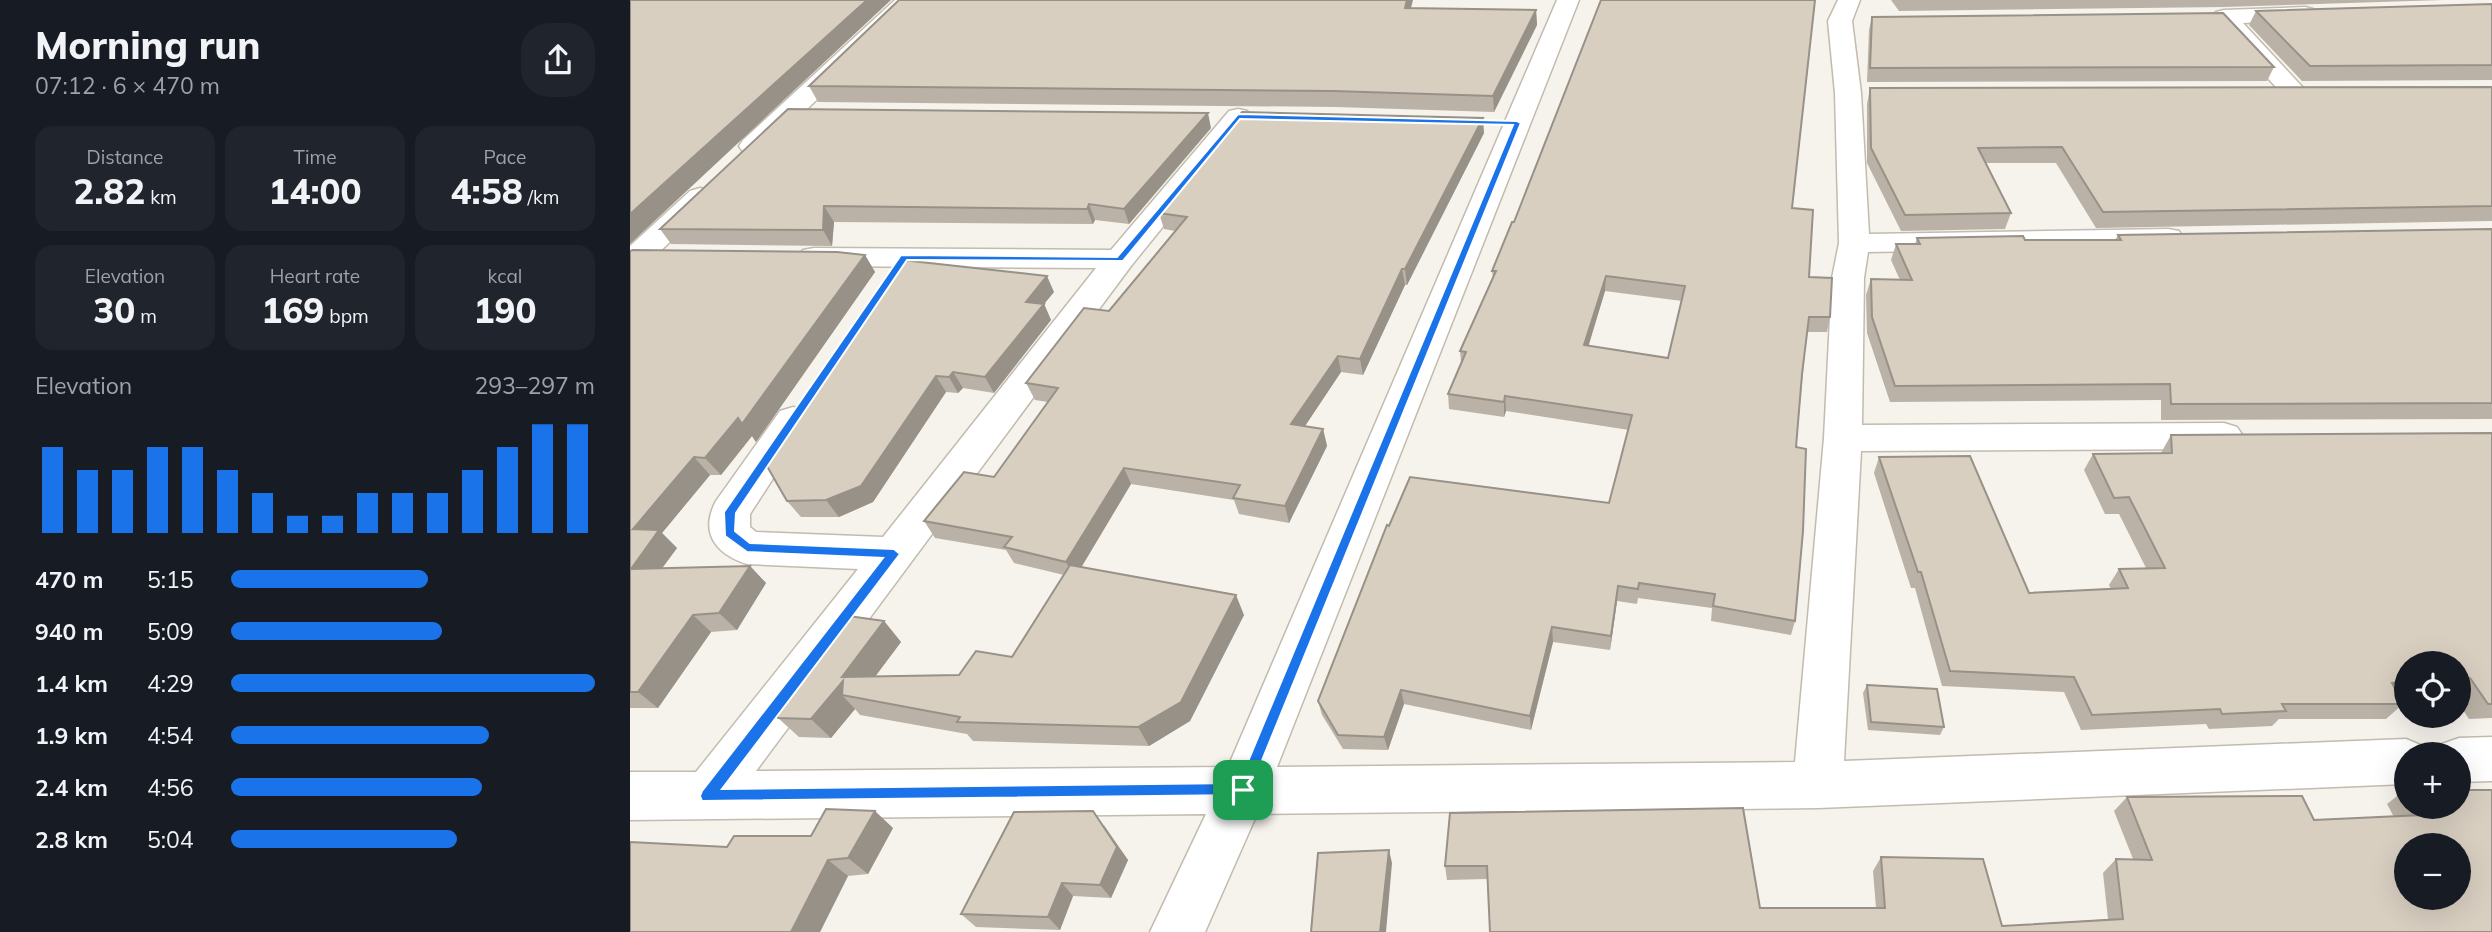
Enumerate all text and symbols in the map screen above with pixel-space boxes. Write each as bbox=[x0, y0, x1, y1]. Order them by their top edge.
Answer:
text: Morning run bbox=[35, 21, 261, 69]
button: share bbox=[521, 23, 595, 97]
text: 07:12 · 6 × 470 m bbox=[35, 71, 220, 100]
text: Distance bbox=[87, 145, 163, 169]
text: Time bbox=[293, 145, 337, 169]
text: Pace bbox=[484, 145, 526, 169]
text: 2.82 bbox=[73, 169, 145, 213]
text: 14:00 bbox=[268, 169, 362, 213]
text: 4:58 bbox=[451, 169, 523, 213]
text: km bbox=[145, 185, 177, 209]
text: /km bbox=[523, 185, 559, 209]
text: Elevation bbox=[85, 264, 165, 288]
text: Heart rate bbox=[270, 264, 360, 288]
text: kcal bbox=[488, 264, 522, 288]
text: 30 bbox=[93, 288, 135, 332]
text: 169 bbox=[261, 288, 324, 332]
text: 190 bbox=[473, 288, 537, 332]
text: m bbox=[135, 304, 157, 328]
text: bpm bbox=[324, 304, 369, 328]
text: Elevation bbox=[35, 371, 132, 400]
text: 293–297 m bbox=[474, 371, 595, 400]
text: 470 m bbox=[35, 565, 103, 594]
text: 5:15 bbox=[147, 565, 194, 594]
text: 940 m bbox=[35, 617, 103, 646]
text: 5:09 bbox=[147, 617, 194, 646]
map controls bbox=[2394, 651, 2471, 910]
button: locate bbox=[2394, 651, 2471, 728]
text: 1.4 km bbox=[35, 669, 108, 698]
text: 4:29 bbox=[147, 669, 194, 698]
text: 1.9 km bbox=[35, 721, 108, 750]
text: 4:54 bbox=[147, 721, 194, 750]
button: + bbox=[2394, 742, 2471, 819]
pin bbox=[1213, 760, 1273, 820]
icon: arrive bbox=[1224, 771, 1262, 809]
text: 2.4 km bbox=[35, 773, 108, 802]
text: 4:56 bbox=[147, 773, 194, 802]
text: 2.8 km bbox=[35, 825, 108, 854]
text: 5:04 bbox=[147, 825, 194, 854]
button: − bbox=[2394, 833, 2471, 910]

